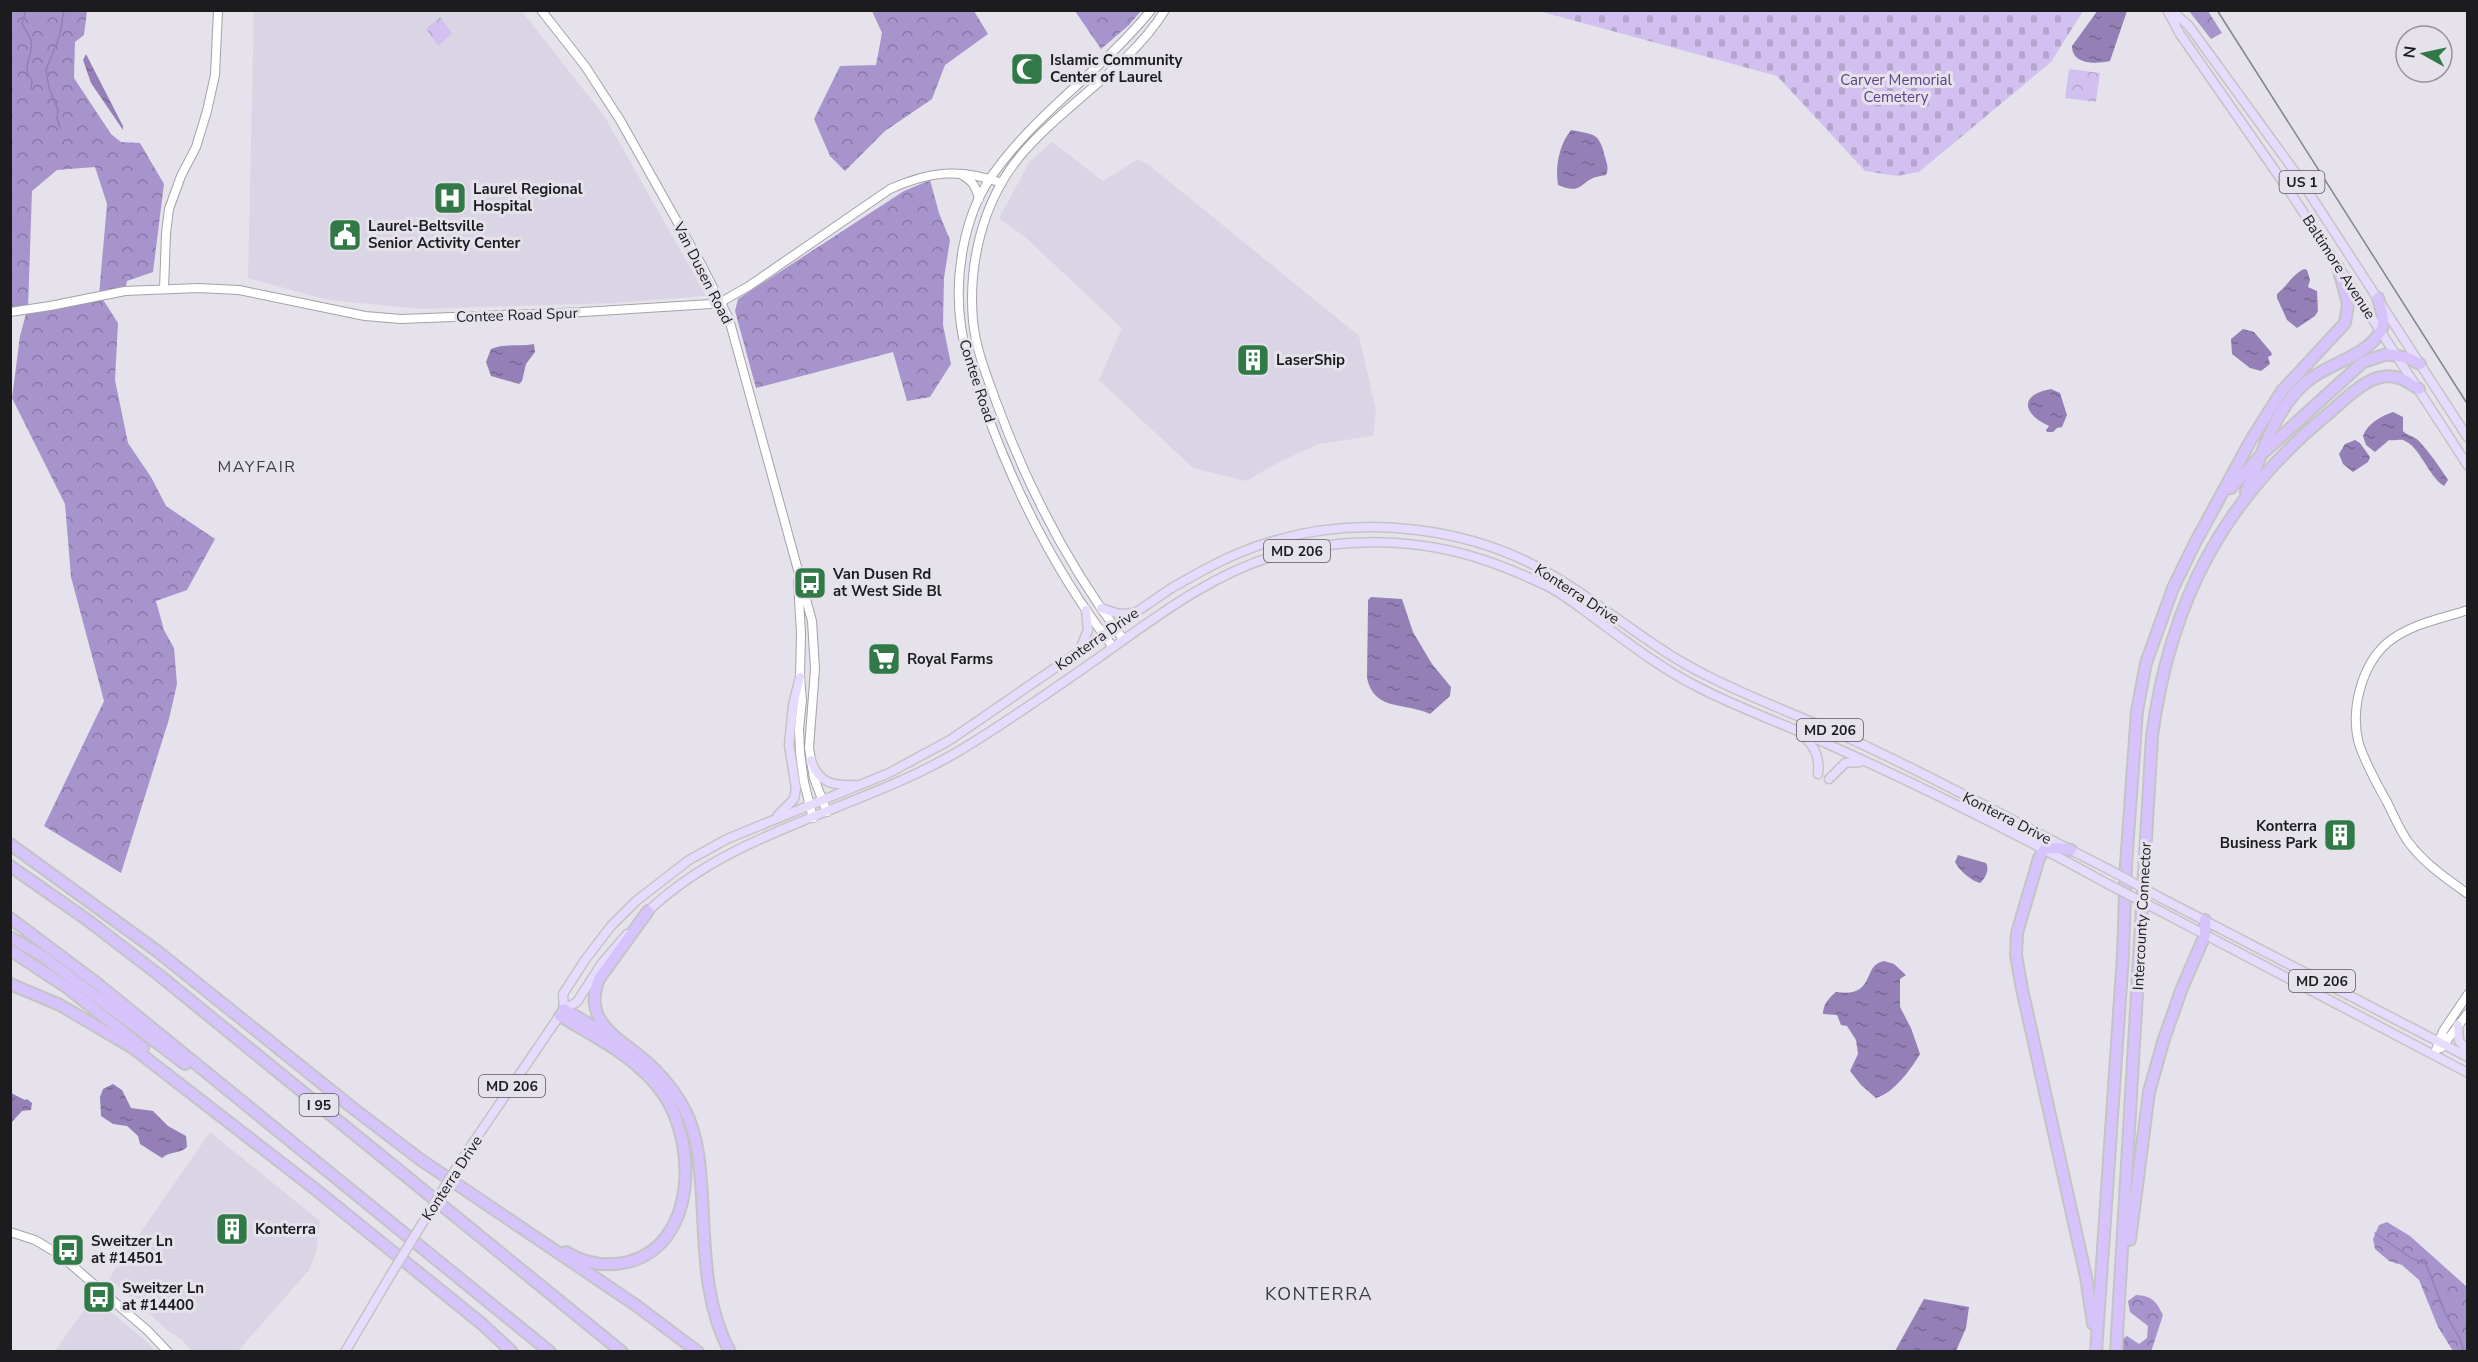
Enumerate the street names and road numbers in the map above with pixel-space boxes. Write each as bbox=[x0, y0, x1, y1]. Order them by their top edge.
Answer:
road number: US 1 bbox=[2280, 171, 2324, 193]
street label: Baltimore Avenue bbox=[2298, 211, 2380, 323]
street label: Van Dusen Road bbox=[668, 218, 737, 327]
street label: Contee Road Spur bbox=[456, 303, 579, 327]
street label: Contee Road bbox=[954, 337, 1000, 425]
road number: MD 206 bbox=[1264, 540, 1330, 562]
street label: Konterra Drive bbox=[1531, 559, 1623, 629]
street label: Konterra Drive bbox=[1051, 603, 1143, 675]
road number: MD 206 bbox=[1797, 719, 1863, 741]
street label: Konterra Drive bbox=[1959, 787, 2055, 849]
street label: Intercounty Connector bbox=[2128, 841, 2156, 991]
road number: MD 206 bbox=[2289, 970, 2355, 992]
road number: MD 206 bbox=[479, 1075, 545, 1097]
road number: I 95 bbox=[300, 1094, 338, 1116]
street label: Konterra Drive bbox=[417, 1132, 487, 1224]

